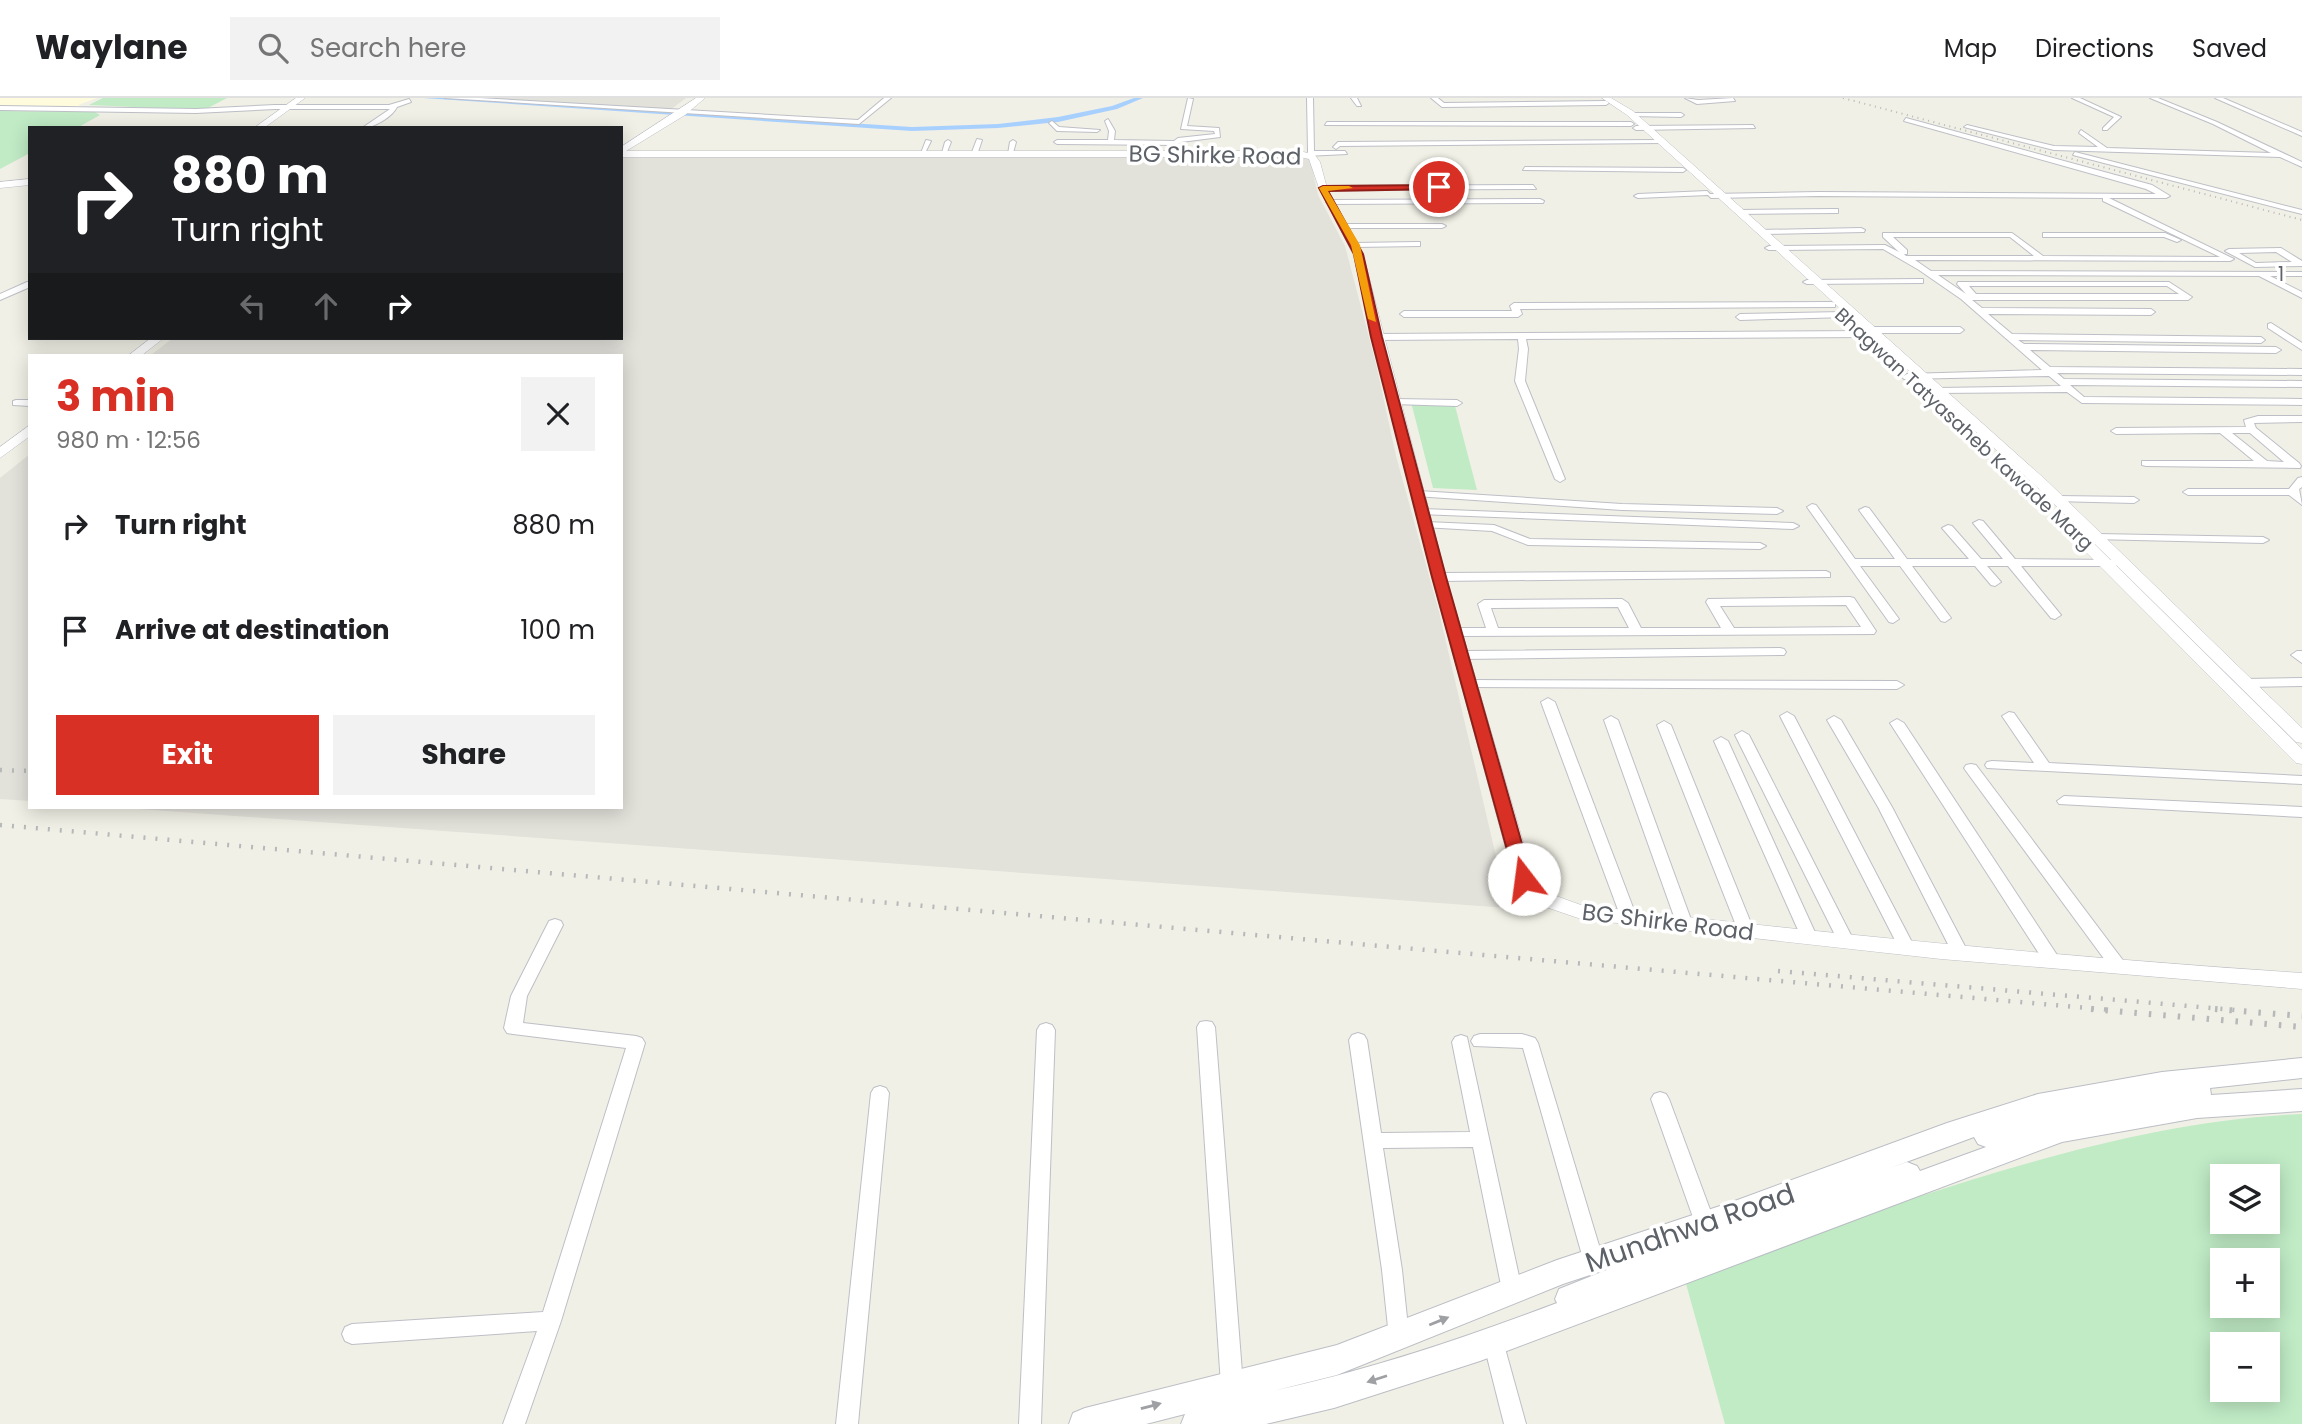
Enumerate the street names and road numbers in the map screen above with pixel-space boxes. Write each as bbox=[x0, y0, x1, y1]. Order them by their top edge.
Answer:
street label: BG Shirke Road bbox=[1128, 137, 1302, 173]
street label: 1 bbox=[2278, 261, 2284, 288]
street label: Bhagwan Tatyasaheb Kawade Marg bbox=[1829, 302, 2099, 556]
street label: BG Shirke Road bbox=[1580, 896, 1756, 948]
street label: Mundhwa Road bbox=[1580, 1174, 1800, 1282]

